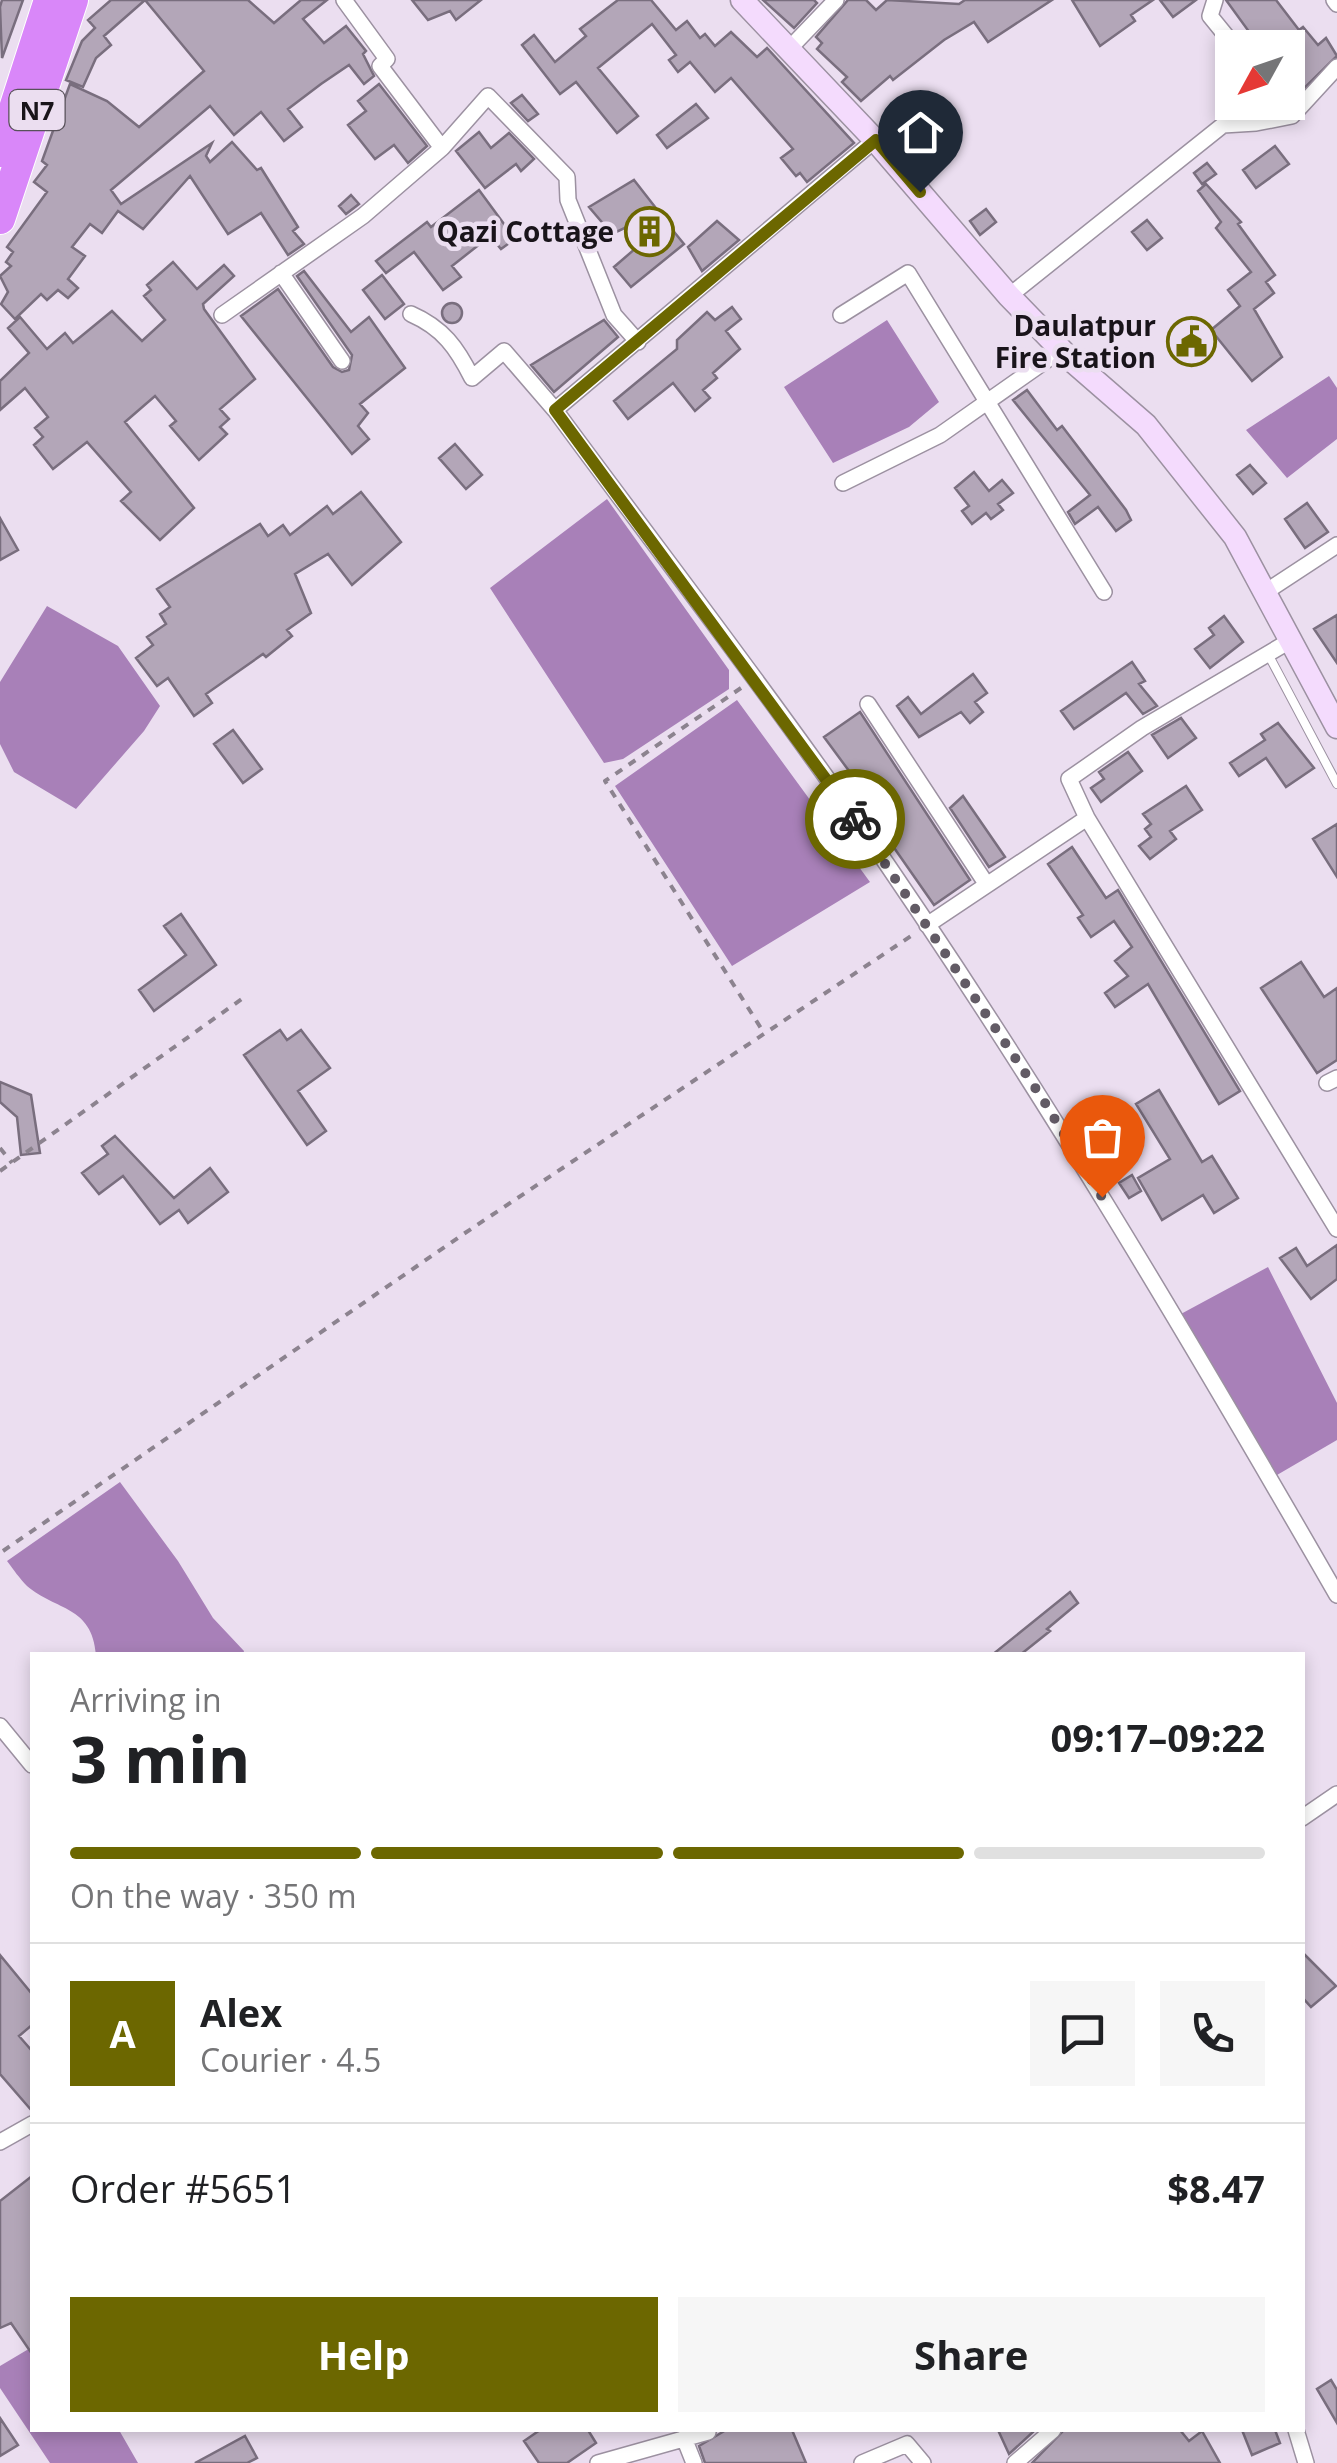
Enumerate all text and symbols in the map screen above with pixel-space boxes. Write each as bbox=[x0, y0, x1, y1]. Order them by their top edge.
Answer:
north arrow bbox=[1215, 30, 1305, 120]
map controls bbox=[1215, 30, 1305, 120]
road number: N7 bbox=[10, 90, 64, 130]
pin bbox=[878, 90, 963, 193]
icon: home bbox=[893, 105, 948, 160]
building icon: Qazi Cottage bbox=[623, 205, 675, 257]
place label: Qazi Cottage bbox=[437, 212, 614, 250]
place label: Daulatpur Fire Station bbox=[995, 306, 1156, 376]
public building icon: Daulatpur Fire Station bbox=[1165, 315, 1217, 367]
courier bbox=[805, 769, 905, 869]
icon: bike bbox=[828, 792, 883, 847]
pin bbox=[1060, 1095, 1145, 1198]
icon: bag bbox=[1075, 1110, 1130, 1165]
text: Arriving in bbox=[70, 1678, 222, 1721]
text: 09:17–09:22 bbox=[1051, 1711, 1265, 1763]
text: 3 min bbox=[70, 1714, 250, 1802]
text: On the way · 350 m bbox=[70, 1874, 357, 1917]
button: chat bbox=[1030, 1981, 1135, 2086]
button: phone bbox=[1160, 1981, 1265, 2086]
text: Alex bbox=[200, 1986, 282, 2038]
text: A bbox=[109, 2007, 136, 2059]
text: Courier · 4.5 bbox=[200, 2038, 381, 2081]
text: Order #5651 bbox=[70, 2162, 297, 2214]
text: $8.47 bbox=[1167, 2162, 1265, 2214]
button: Help bbox=[70, 2297, 658, 2412]
button: Share bbox=[678, 2297, 1265, 2412]

